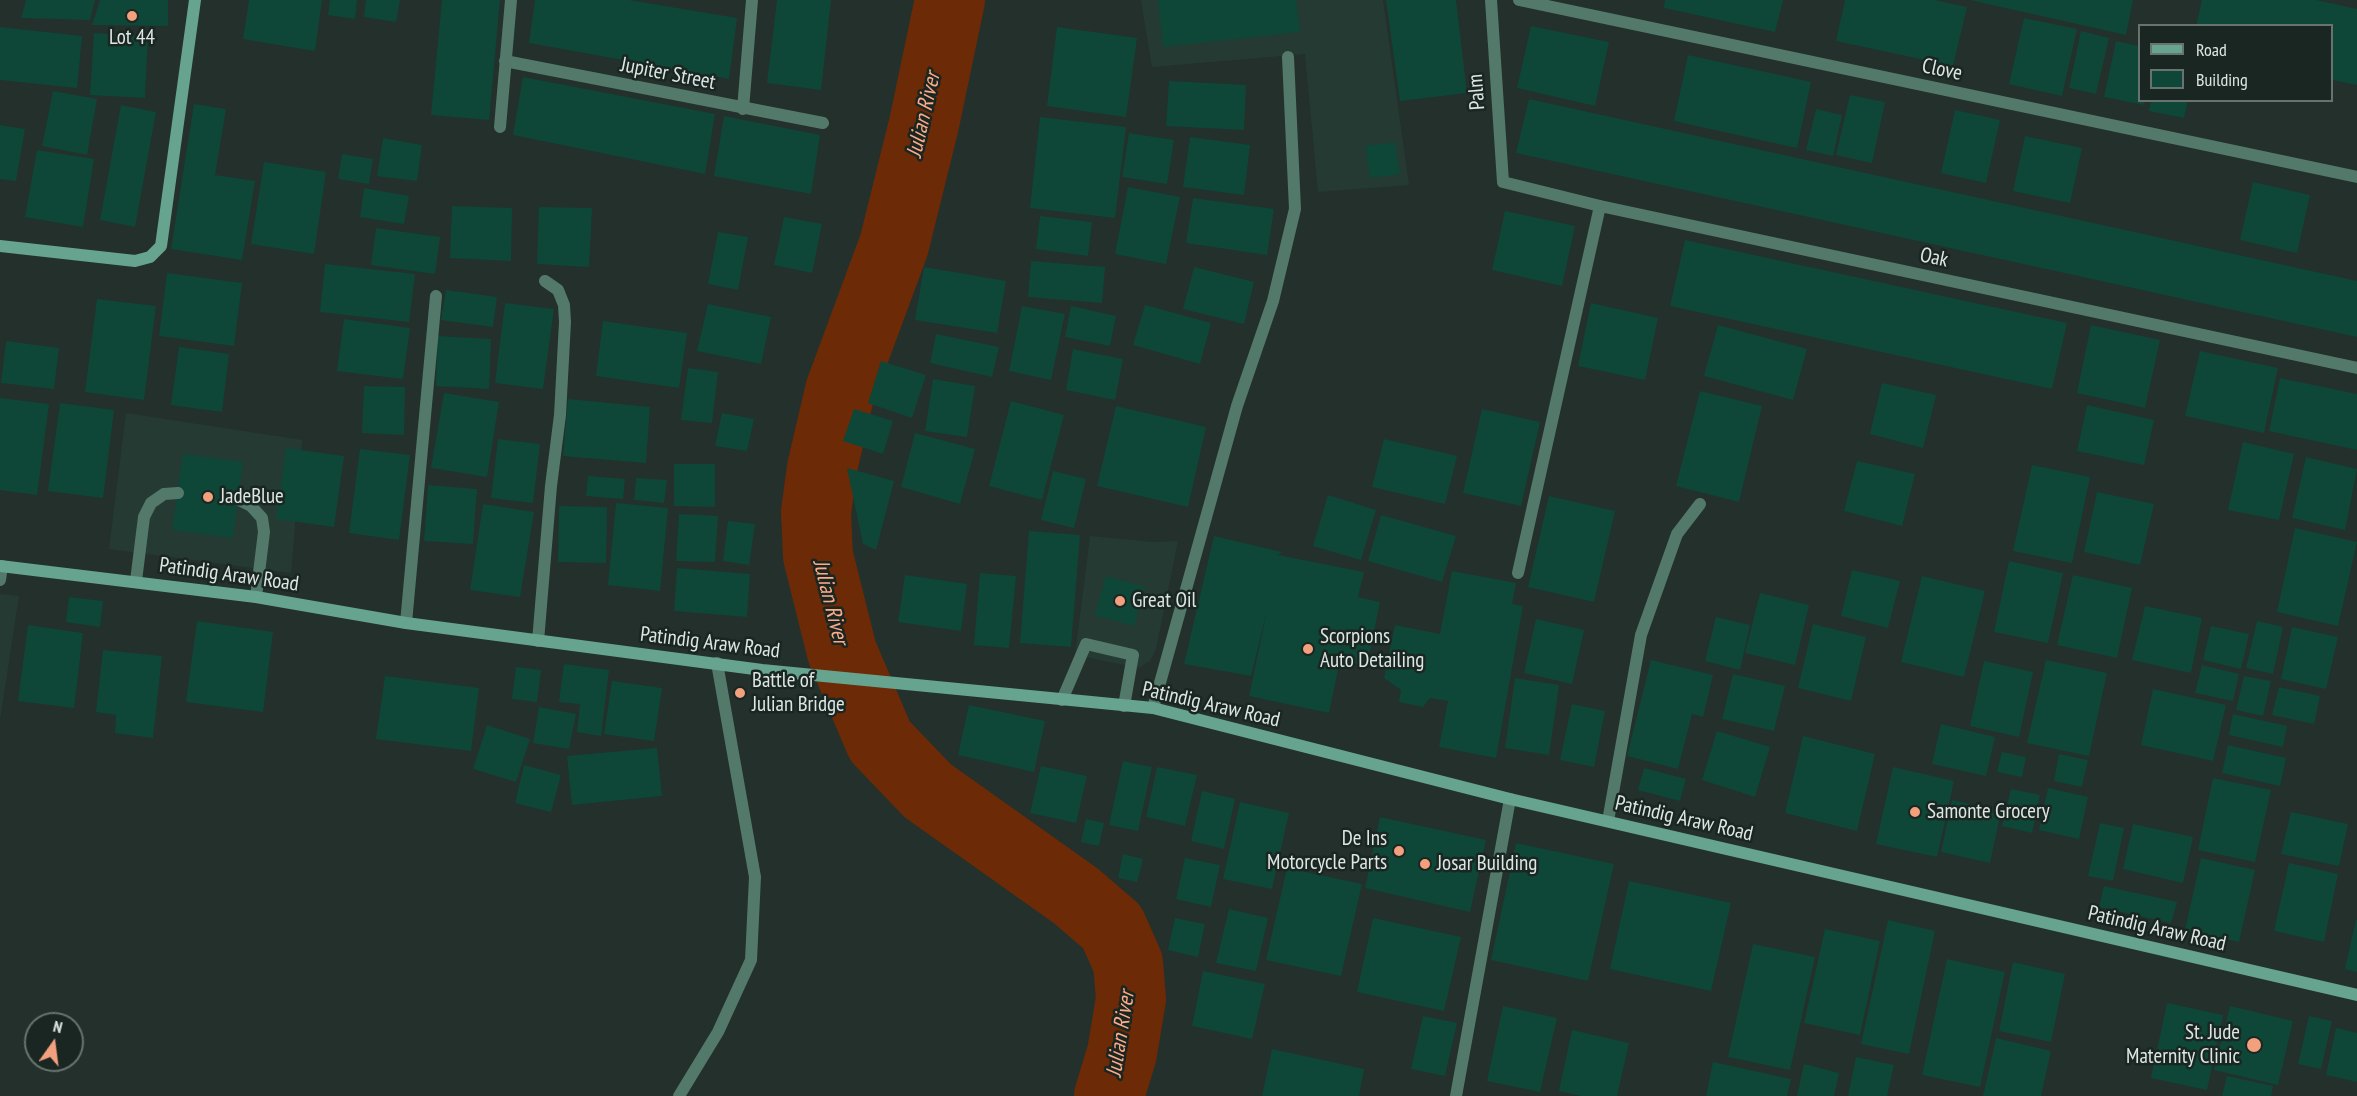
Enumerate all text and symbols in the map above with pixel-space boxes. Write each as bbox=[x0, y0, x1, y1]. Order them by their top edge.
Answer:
marker: Lot 44 bbox=[125, 9, 139, 23]
legend bbox=[2138, 24, 2333, 102]
place label: Lot 44 bbox=[109, 25, 155, 51]
text: Road bbox=[2196, 38, 2227, 61]
street label: Jupiter Street bbox=[619, 52, 717, 96]
street label: Clove bbox=[1920, 53, 1964, 87]
text: Building bbox=[2196, 68, 2248, 91]
water label: Julian River bbox=[901, 70, 947, 160]
street label: Palm bbox=[1463, 73, 1491, 111]
street label: Oak bbox=[1918, 243, 1950, 273]
place label: JadeBlue bbox=[220, 484, 284, 510]
marker: JadeBlue bbox=[201, 490, 215, 504]
street label: Patindig Araw Road bbox=[158, 553, 300, 597]
water label: Julian River bbox=[807, 557, 853, 647]
place label: Great Oil bbox=[1132, 588, 1196, 614]
marker: Great Oil bbox=[1113, 594, 1127, 608]
street label: Patindig Araw Road bbox=[639, 622, 781, 664]
place label: Scorpions Auto Detailing bbox=[1320, 624, 1424, 674]
marker: Scorpions Auto Detailing bbox=[1301, 642, 1315, 656]
place label: Battle of Julian Bridge bbox=[752, 668, 845, 718]
street label: Patindig Araw Road bbox=[1140, 677, 1282, 733]
marker: Battle of Julian Bridge bbox=[733, 686, 747, 700]
street label: Patindig Araw Road bbox=[1613, 791, 1755, 847]
place label: Samonte Grocery bbox=[1927, 799, 2050, 825]
marker: Samonte Grocery bbox=[1908, 805, 1922, 819]
place label: De Ins Motorcycle Parts bbox=[1267, 826, 1387, 876]
marker: De Ins Motorcycle Parts bbox=[1392, 844, 1406, 858]
place label: Josar Building bbox=[1437, 851, 1537, 877]
marker: Josar Building bbox=[1418, 857, 1432, 871]
street label: Patindig Araw Road bbox=[2086, 901, 2228, 957]
water label: Julian River bbox=[1101, 989, 1141, 1079]
north arrow bbox=[24, 1012, 84, 1072]
text: N bbox=[51, 1016, 64, 1037]
place label: St. Jude Maternity Clinic bbox=[2126, 1020, 2240, 1070]
marker: St. Jude Maternity Clinic bbox=[2245, 1036, 2263, 1054]

